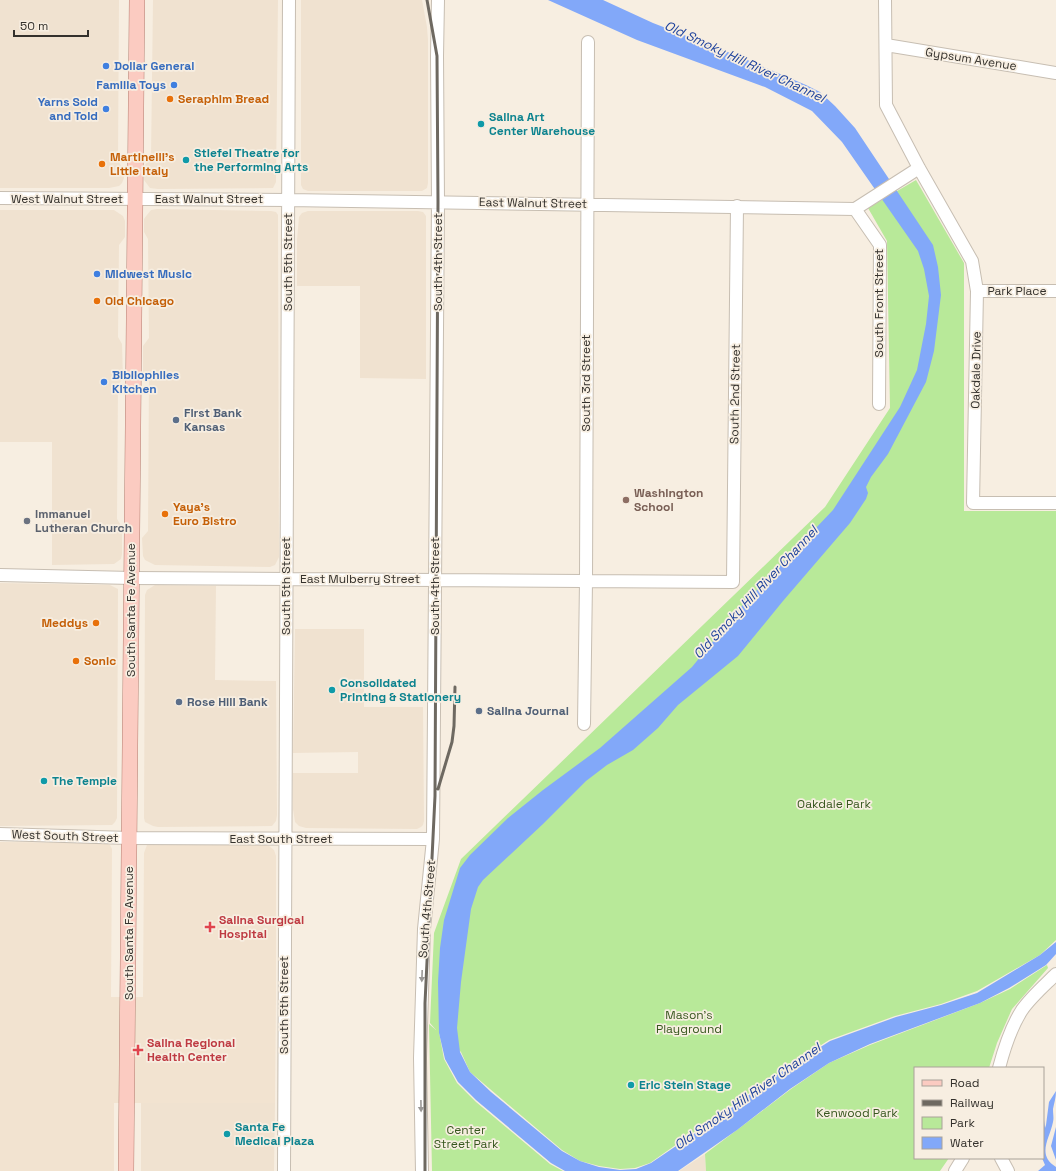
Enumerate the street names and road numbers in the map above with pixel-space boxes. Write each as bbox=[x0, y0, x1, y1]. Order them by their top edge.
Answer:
street label: Gypsum Avenue bbox=[924, 44, 1018, 74]
street label: West Walnut Street bbox=[11, 191, 123, 207]
street label: East Walnut Street bbox=[155, 191, 263, 207]
street label: East Walnut Street bbox=[479, 194, 587, 212]
street label: South 5th Street bbox=[280, 213, 296, 311]
street label: South 4th Street bbox=[430, 213, 446, 311]
street label: South Front Street bbox=[871, 249, 887, 357]
street label: Park Place bbox=[987, 283, 1047, 299]
street label: Oakdale Drive bbox=[967, 331, 985, 409]
street label: South 3rd Street bbox=[578, 334, 594, 432]
street label: South 2nd Street bbox=[726, 344, 744, 444]
street label: South 5th Street bbox=[278, 537, 294, 635]
street label: South 4th Street bbox=[427, 537, 443, 635]
street label: South Santa Fe Avenue bbox=[123, 543, 139, 677]
street label: East Mulberry Street bbox=[300, 571, 420, 587]
street label: West South Street bbox=[11, 826, 119, 846]
street label: East South Street bbox=[229, 831, 333, 847]
street label: South 4th Street bbox=[415, 859, 439, 959]
street label: South Santa Fe Avenue bbox=[121, 866, 137, 1000]
street label: South 5th Street bbox=[276, 956, 292, 1054]

